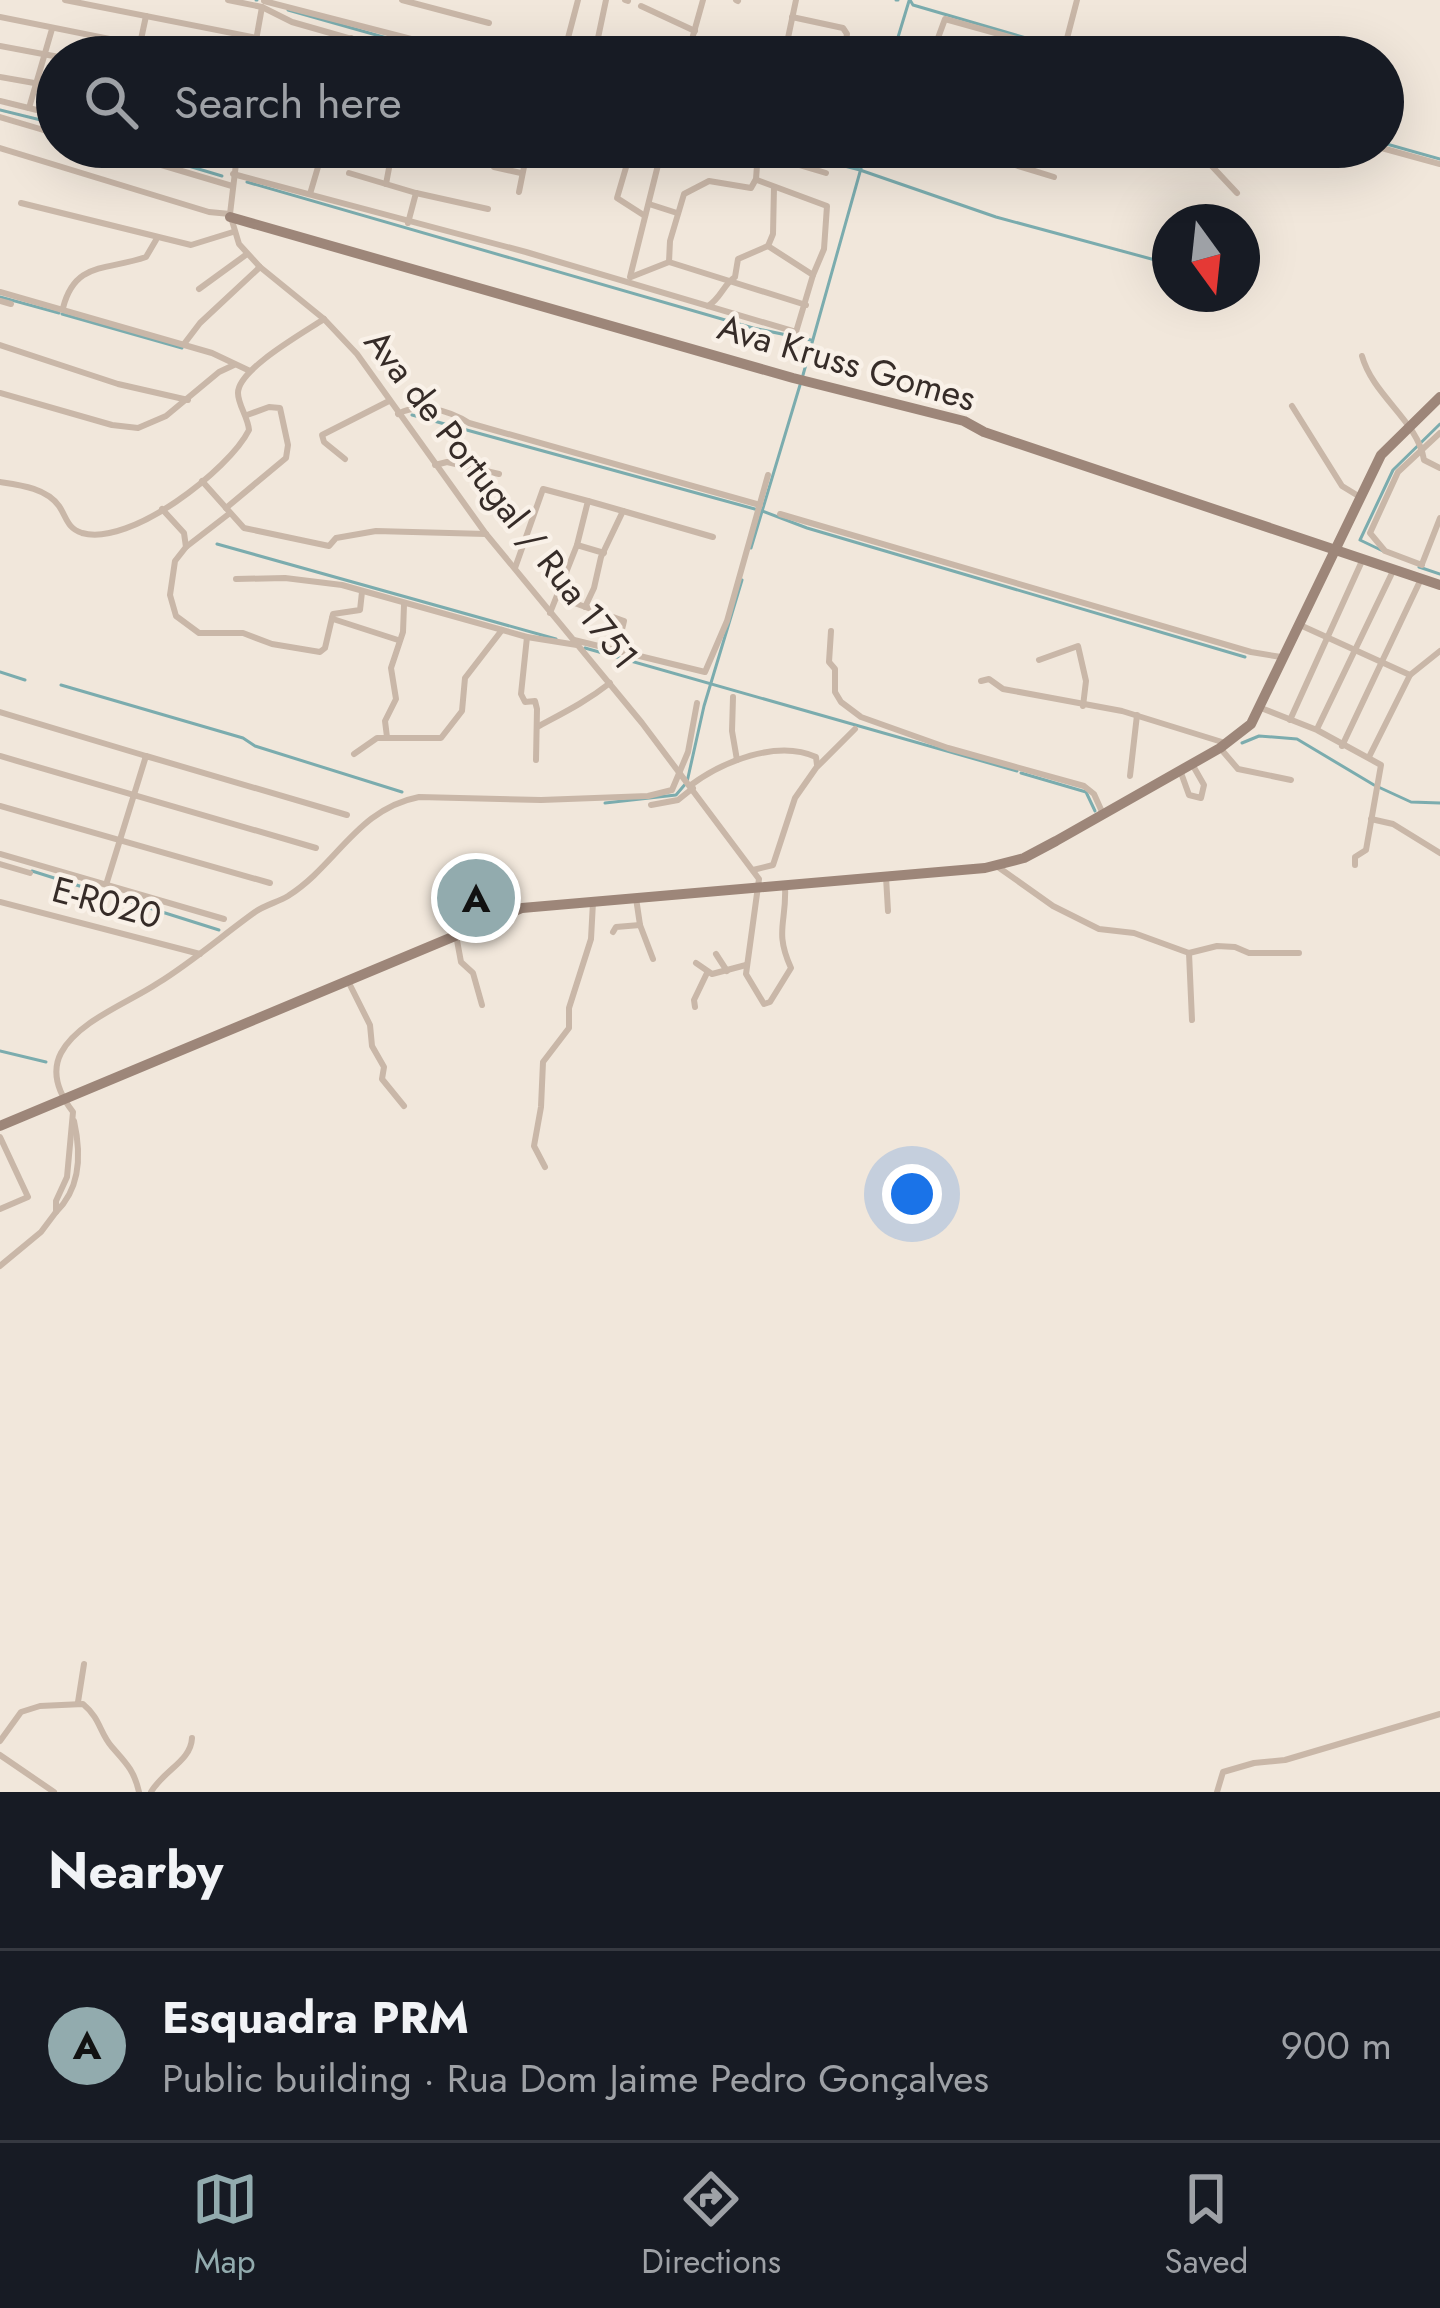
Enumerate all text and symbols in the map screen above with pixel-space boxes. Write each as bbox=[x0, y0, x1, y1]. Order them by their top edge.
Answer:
search box bbox=[36, 36, 1404, 168]
icon: search bbox=[78, 69, 144, 135]
text: Search here bbox=[174, 70, 402, 135]
north arrow bbox=[1152, 204, 1260, 312]
street label: Ava Kruss Gomes bbox=[712, 300, 982, 424]
street label: Ava de Portugal / Rua 1751 bbox=[353, 318, 651, 680]
pin: A bbox=[437, 853, 515, 943]
street label: E-R020 bbox=[47, 862, 167, 942]
your location bbox=[882, 1164, 942, 1224]
text: Nearby bbox=[48, 1833, 223, 1907]
text: Esquadra PRM bbox=[162, 1985, 469, 2050]
text: A bbox=[73, 2017, 101, 2074]
text: 900 m bbox=[1281, 2017, 1392, 2074]
text: Public building · Rua Dom Jaime Pedro Gonçalves bbox=[162, 2050, 989, 2107]
tab: Map bbox=[192, 2166, 258, 2285]
tab: Directions bbox=[641, 2166, 781, 2285]
tab: Saved bbox=[1165, 2166, 1248, 2285]

